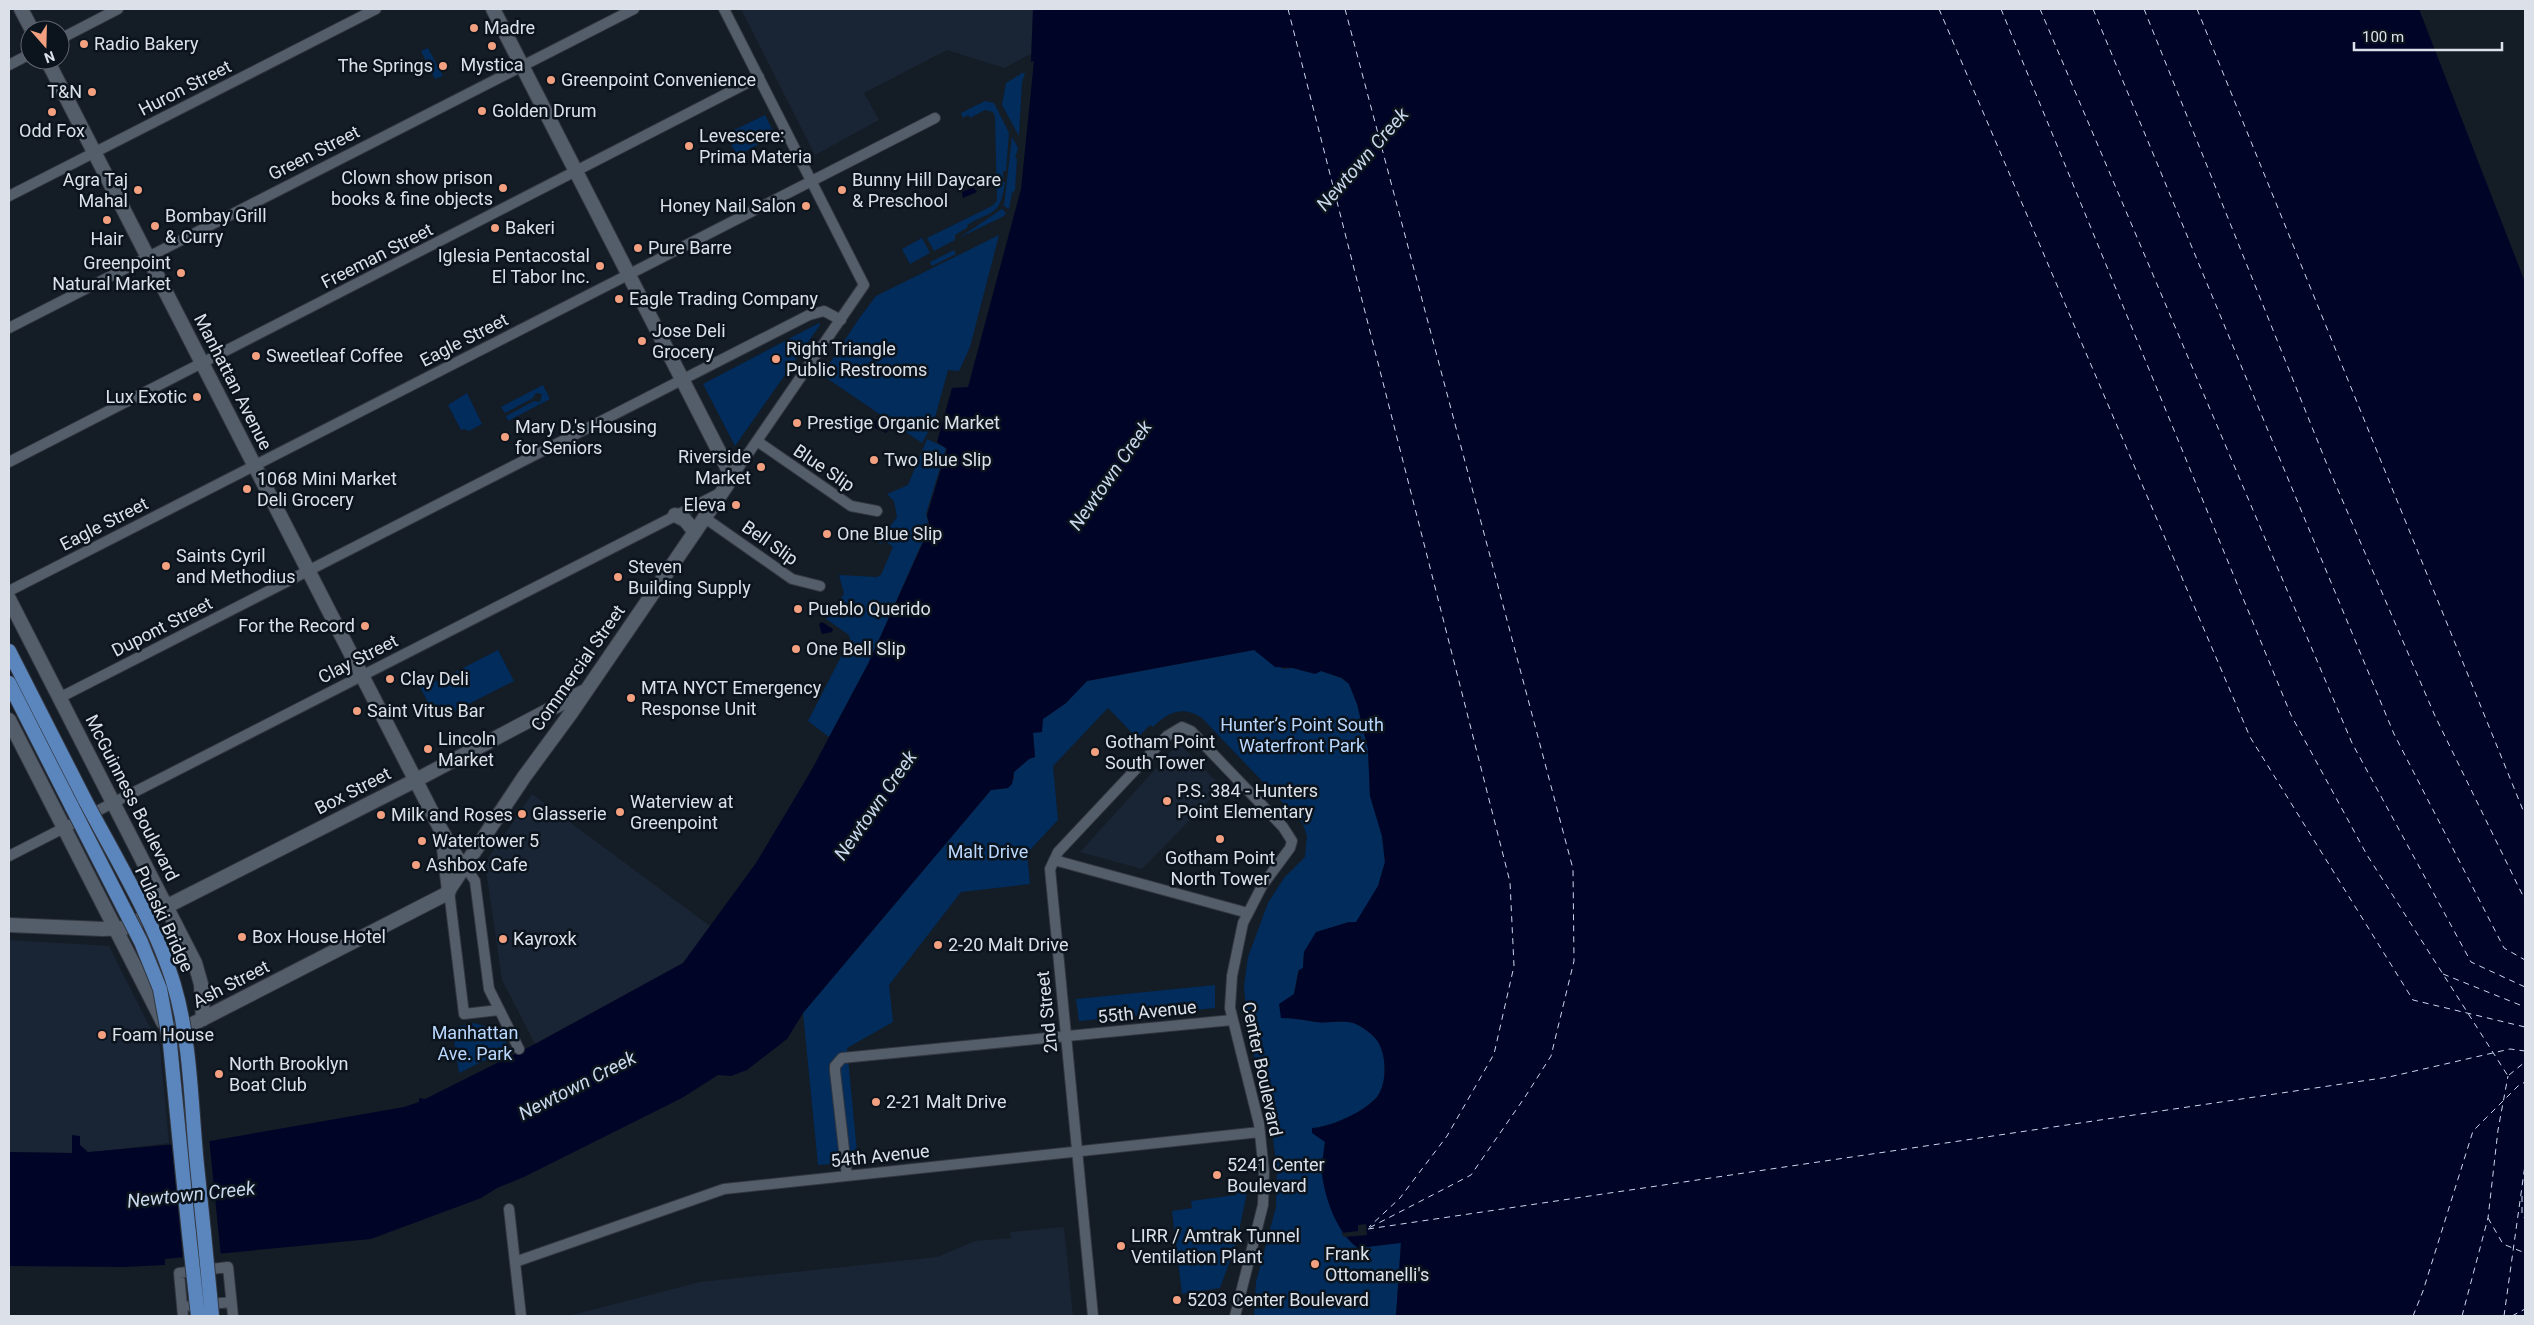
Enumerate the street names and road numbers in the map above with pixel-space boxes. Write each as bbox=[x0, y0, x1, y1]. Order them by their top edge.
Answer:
street label: Huron Street bbox=[135, 55, 235, 120]
street label: Green Street bbox=[265, 121, 363, 184]
street label: Freeman Street bbox=[318, 218, 436, 293]
street label: Eagle Street bbox=[416, 308, 511, 371]
street label: Manhattan Avenue bbox=[190, 310, 277, 453]
street label: Blue Slip bbox=[790, 440, 859, 496]
street label: Eagle Street bbox=[56, 492, 151, 555]
street label: Bell Slip bbox=[738, 516, 802, 569]
street label: Dupont Street bbox=[108, 592, 216, 661]
street label: Commercial Street bbox=[526, 601, 629, 735]
street label: Clay Street bbox=[315, 630, 401, 687]
street label: McGuinness Boulevard bbox=[81, 711, 184, 884]
street label: Box Street bbox=[311, 762, 394, 819]
street label: Pulaski Bridge bbox=[131, 863, 198, 975]
street label: Ash Street bbox=[189, 955, 273, 1012]
street label: 2nd Street bbox=[1032, 970, 1061, 1054]
street label: 55th Avenue bbox=[1096, 996, 1197, 1027]
street label: Center Boulevard bbox=[1238, 1000, 1287, 1138]
street label: 54th Avenue bbox=[829, 1140, 930, 1171]

